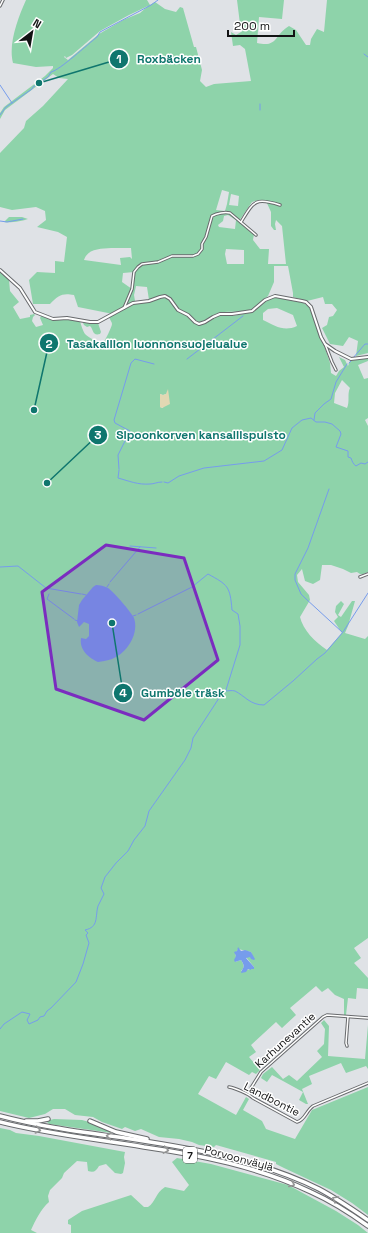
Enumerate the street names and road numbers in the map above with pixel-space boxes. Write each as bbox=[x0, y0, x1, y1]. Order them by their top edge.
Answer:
street label: Karhunevantie bbox=[252, 1009, 318, 1071]
street label: Landbontie bbox=[242, 1079, 302, 1119]
street label: Porvoonväylä bbox=[203, 1142, 276, 1174]
road number: 7 bbox=[183, 1147, 197, 1163]

